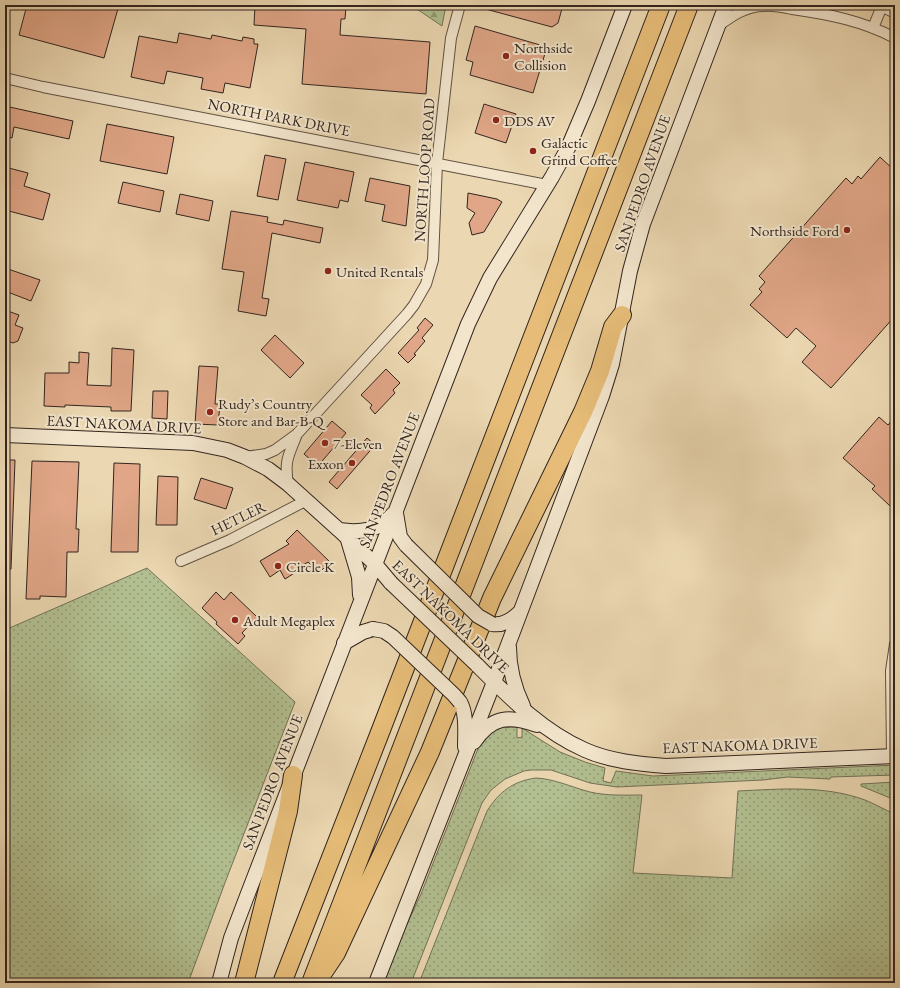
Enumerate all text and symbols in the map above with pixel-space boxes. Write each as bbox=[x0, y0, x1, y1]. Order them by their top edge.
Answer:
place label: Northside Collision bbox=[514, 38, 573, 74]
marker: Northside Collision bbox=[501, 51, 511, 61]
street label: NORTH PARK DRIVE bbox=[206, 94, 352, 140]
street label: NORTH LOOP ROAD bbox=[409, 97, 439, 243]
place label: DDS AV bbox=[504, 111, 556, 130]
street label: SAN PEDRO AVENUE bbox=[610, 111, 675, 254]
marker: DDS AV bbox=[491, 115, 501, 125]
place label: Galactic Grind Coffee bbox=[541, 133, 617, 169]
marker: Galactic Grind Coffee bbox=[528, 146, 538, 156]
place label: Northside Ford bbox=[750, 221, 839, 240]
marker: Northside Ford bbox=[842, 225, 852, 235]
place label: United Rentals bbox=[336, 262, 423, 281]
marker: United Rentals bbox=[323, 266, 333, 276]
place label: Rudy’s Country Store and Bar-B-Q bbox=[218, 394, 326, 430]
marker: Rudy’s Country Store and Bar-B-Q bbox=[205, 407, 215, 417]
street label: SAN PEDRO AVENUE bbox=[354, 409, 424, 550]
street label: EAST NAKOMA DRIVE bbox=[46, 410, 203, 438]
place label: 7-Eleven bbox=[333, 434, 382, 453]
marker: 7-Eleven bbox=[320, 438, 330, 448]
place label: Exxon bbox=[308, 454, 344, 473]
marker: Exxon bbox=[347, 458, 357, 468]
street label: HETLER bbox=[208, 496, 269, 539]
street label: EAST NAKOMA DRIVE bbox=[389, 555, 514, 677]
place label: Circle K bbox=[286, 557, 335, 576]
marker: Circle K bbox=[273, 561, 283, 571]
place label: Adult Megaplex bbox=[242, 611, 336, 630]
marker: Adult Megaplex bbox=[230, 615, 240, 625]
street label: SAN PEDRO AVENUE bbox=[237, 711, 307, 852]
street label: EAST NAKOMA DRIVE bbox=[662, 733, 818, 757]

